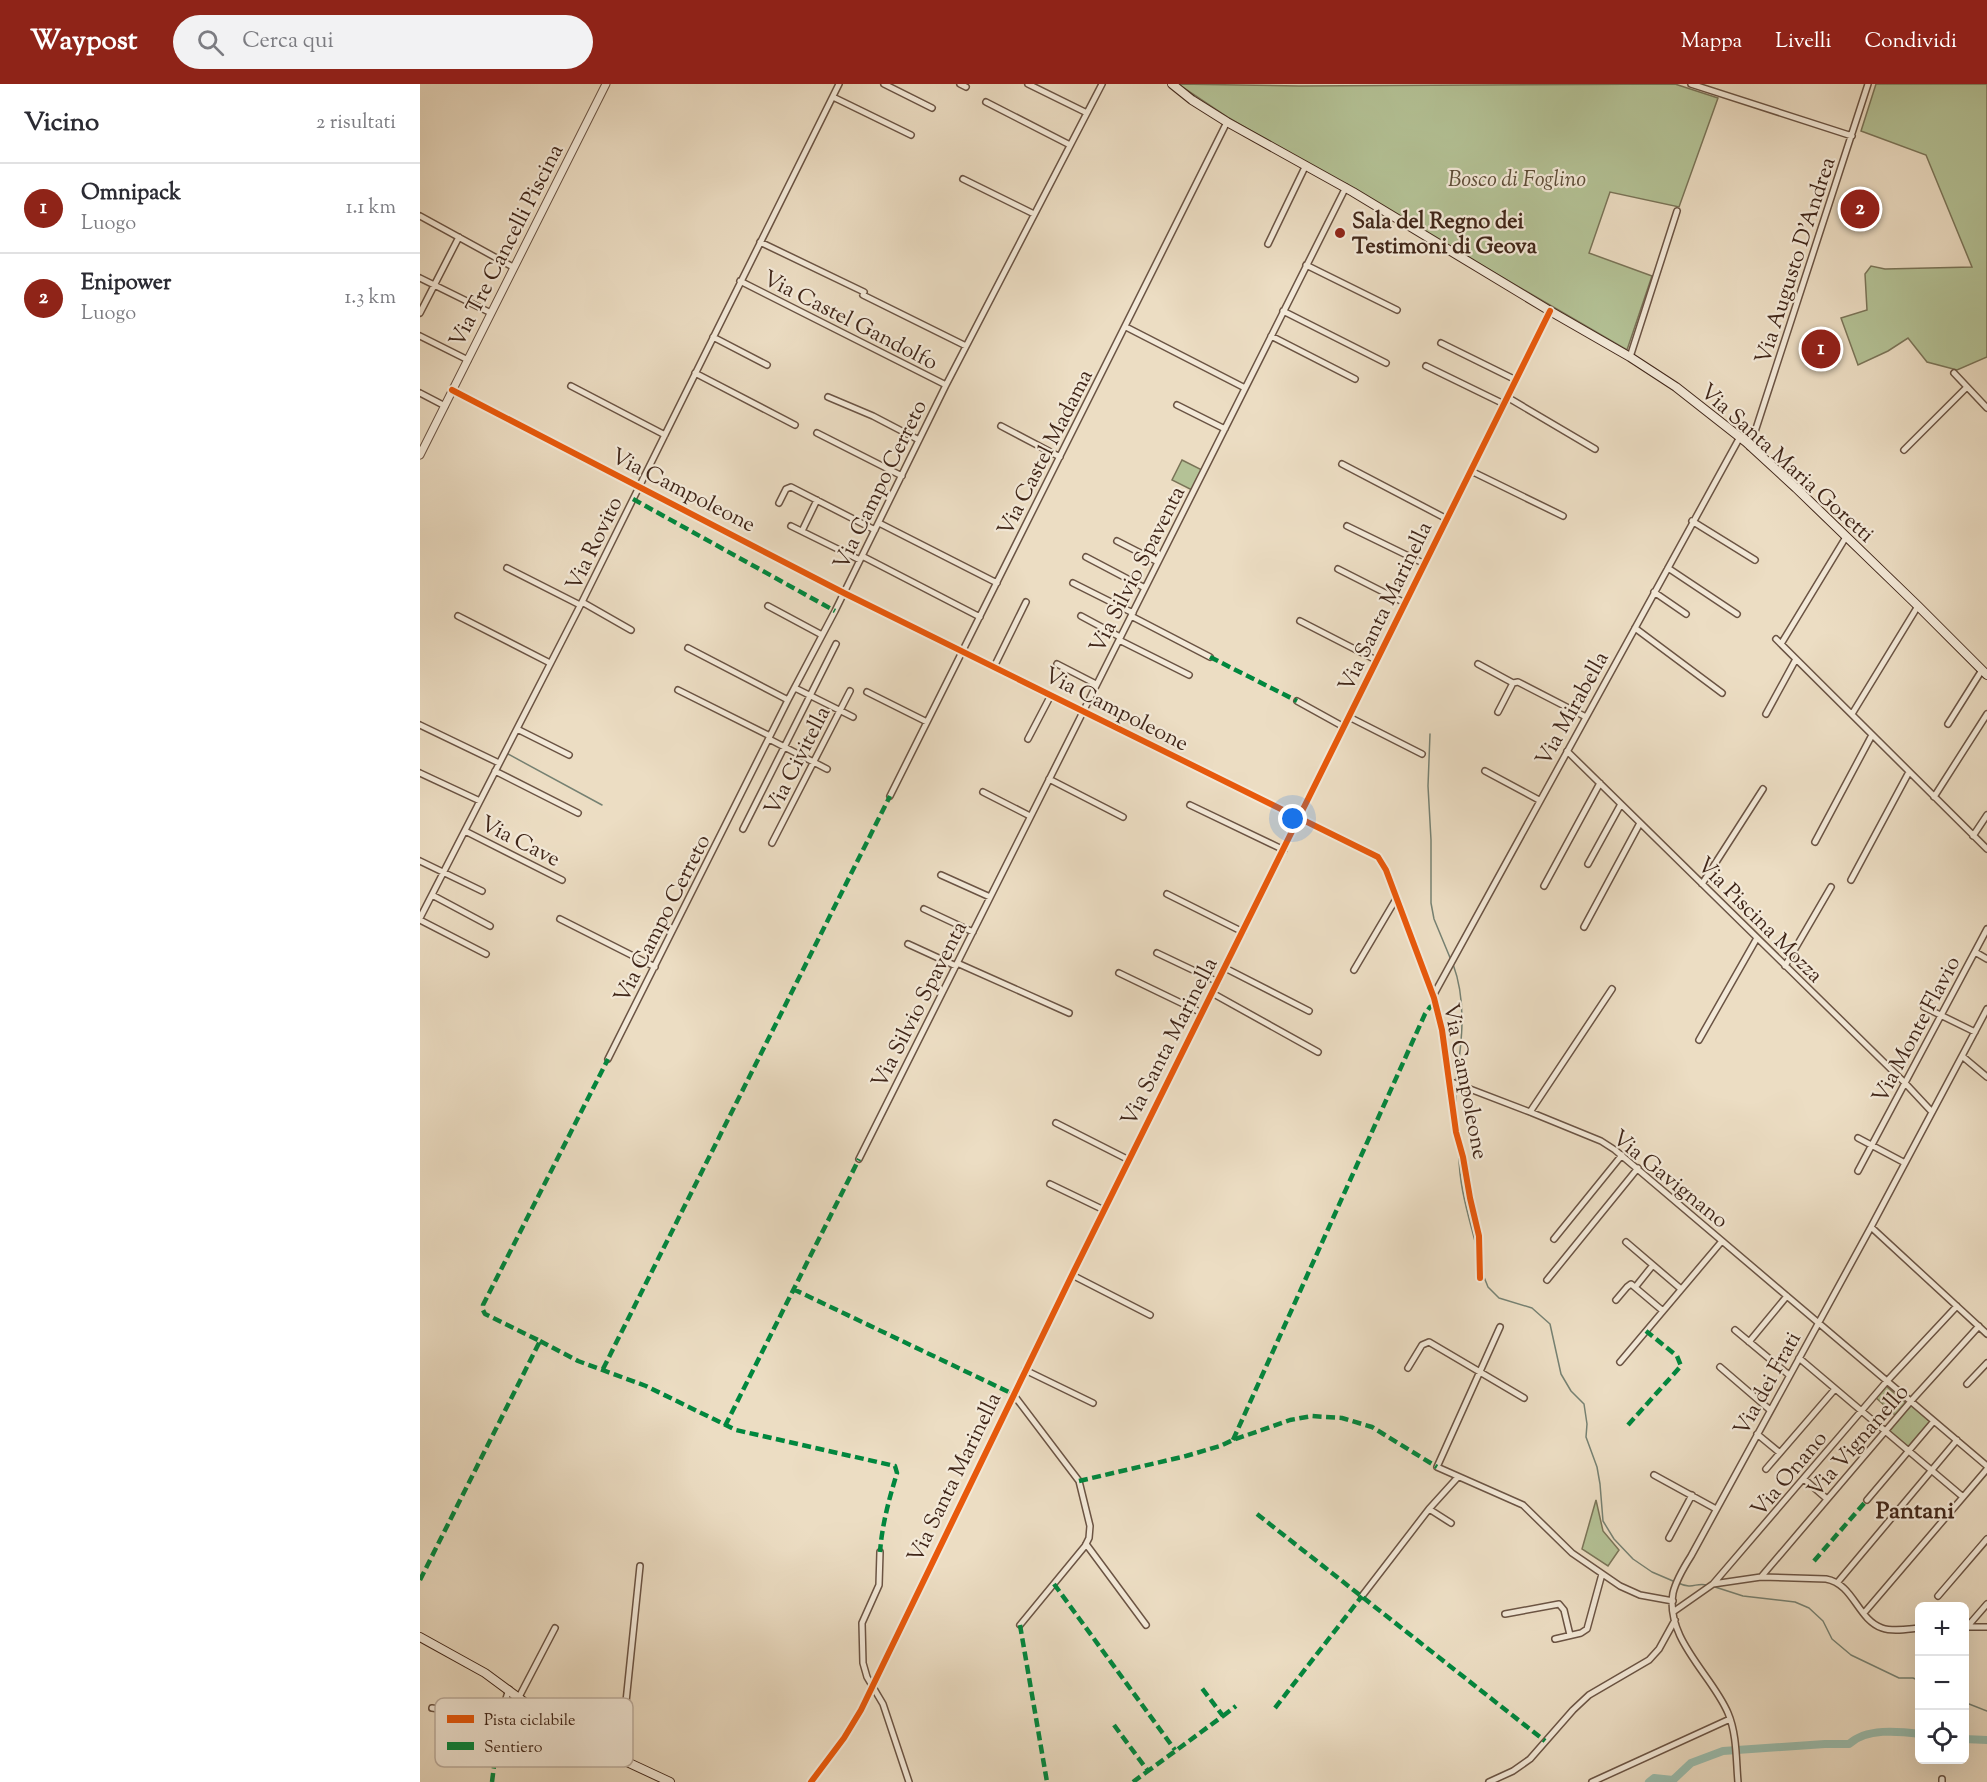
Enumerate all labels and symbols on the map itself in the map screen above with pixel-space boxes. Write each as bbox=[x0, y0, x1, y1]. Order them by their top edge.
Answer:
street label: Via Tre Cancelli Piscina bbox=[443, 139, 573, 354]
street label: Via Augusto D'Andrea bbox=[1748, 153, 1845, 369]
park label: Bosco di Foglino bbox=[1448, 165, 1586, 197]
pin: 2 bbox=[1840, 186, 1880, 232]
place label: Sala del Regno dei Testimoni di Geova bbox=[1352, 207, 1538, 264]
marker: Sala del Regno dei Testimoni di Geova bbox=[1333, 226, 1347, 240]
street label: Via Castel Gandolfo bbox=[757, 264, 943, 380]
pin: 1 bbox=[1802, 326, 1840, 372]
street label: Via Castel Madama bbox=[991, 364, 1103, 542]
street label: Via Santa Maria Goretti bbox=[1692, 377, 1880, 551]
street label: Via Campo Cerreto bbox=[827, 395, 937, 576]
street label: Via Campoleone bbox=[605, 441, 760, 542]
street label: Via Silvio Spaventa bbox=[1083, 481, 1195, 660]
street label: Via Rovito bbox=[559, 492, 632, 597]
street label: Via Santa Marinella bbox=[1332, 517, 1442, 698]
street label: Via Mirabella bbox=[1529, 646, 1618, 773]
street label: Via Campoleone bbox=[1038, 660, 1193, 761]
street label: Via Civitella bbox=[757, 701, 840, 822]
your location bbox=[1278, 804, 1307, 833]
street label: Via Cave bbox=[474, 809, 565, 876]
street label: Via Campo Cerreto bbox=[607, 829, 720, 1009]
street label: Via Piscina Mozza bbox=[1688, 851, 1829, 992]
street label: Via Silvio Spaventa bbox=[865, 916, 977, 1095]
street label: Via Monte Flavio bbox=[1865, 951, 1970, 1110]
street label: Via Santa Marinella bbox=[1114, 952, 1227, 1132]
street label: Via Campoleone bbox=[1433, 1001, 1495, 1162]
street label: Via Gavignano bbox=[1604, 1123, 1734, 1237]
street label: Via dei Frati bbox=[1727, 1327, 1810, 1442]
street label: Via Vignanello bbox=[1801, 1378, 1918, 1506]
street label: Via Santa Marinella bbox=[901, 1388, 1011, 1569]
street label: Via Onano bbox=[1745, 1425, 1836, 1525]
district label: Pantani bbox=[1876, 1495, 1954, 1529]
legend bbox=[435, 1698, 633, 1767]
text: Pista ciclabile bbox=[484, 1710, 575, 1733]
text: Sentiero bbox=[484, 1737, 543, 1760]

